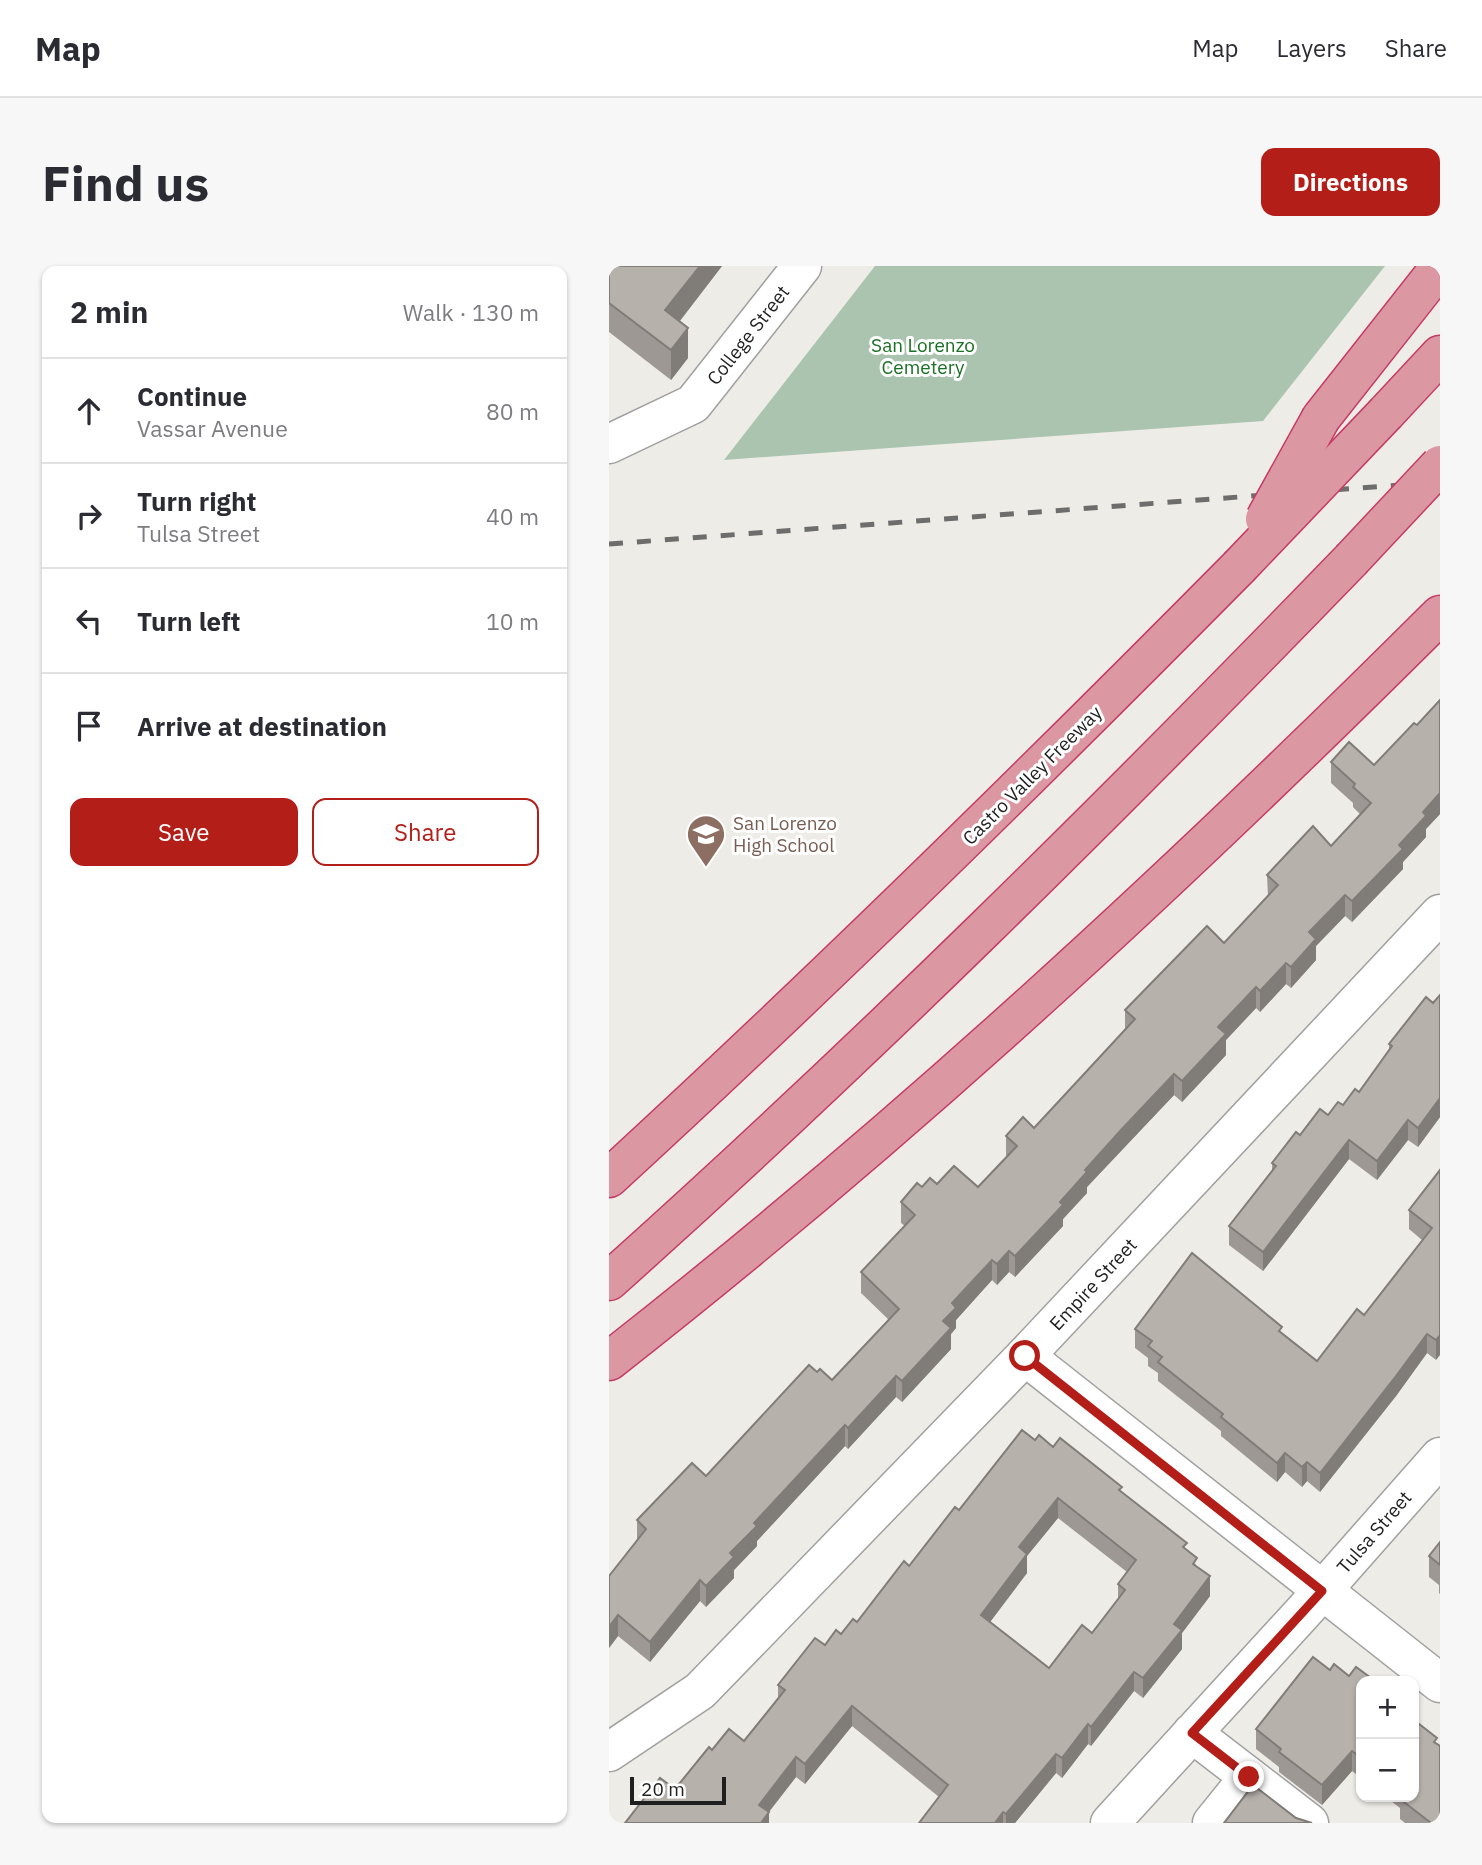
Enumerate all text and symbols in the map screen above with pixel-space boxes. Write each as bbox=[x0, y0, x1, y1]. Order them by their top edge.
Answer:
text: Map bbox=[35, 27, 101, 70]
text: Map bbox=[1192, 32, 1239, 64]
text: Layers bbox=[1277, 32, 1347, 64]
text: Share bbox=[1385, 32, 1447, 64]
button: Directions bbox=[1261, 148, 1440, 216]
text: Find us bbox=[42, 151, 209, 214]
street label: College Street bbox=[702, 280, 794, 390]
text: 2 min bbox=[70, 292, 148, 331]
text: Walk · 130 m bbox=[403, 297, 539, 327]
park label: San Lorenzo Cemetery bbox=[871, 333, 975, 379]
text: Continue bbox=[137, 379, 247, 413]
icon: ahead bbox=[70, 392, 108, 430]
text: 80 m bbox=[486, 396, 539, 426]
text: Vassar Avenue bbox=[137, 413, 288, 443]
text: Turn right bbox=[137, 484, 256, 518]
icon: right bbox=[70, 497, 108, 535]
text: 40 m bbox=[486, 501, 539, 531]
text: Tulsa Street bbox=[137, 518, 260, 548]
icon: left bbox=[70, 602, 108, 640]
text: Turn left bbox=[137, 604, 240, 638]
text: 10 m bbox=[486, 606, 539, 636]
street label: Castro Valley Freeway bbox=[957, 700, 1107, 850]
icon: arrive bbox=[70, 707, 108, 745]
text: Arrive at destination bbox=[137, 709, 387, 743]
button: Save bbox=[70, 798, 298, 866]
button: Share bbox=[312, 798, 539, 866]
place label: San Lorenzo High School bbox=[733, 811, 837, 857]
school or university icon: San Lorenzo High School bbox=[685, 813, 727, 868]
street label: Empire Street bbox=[1044, 1233, 1142, 1335]
route start bbox=[1009, 1340, 1040, 1371]
street label: Tulsa Street bbox=[1332, 1486, 1416, 1578]
map controls bbox=[1356, 1676, 1419, 1802]
button: + bbox=[1356, 1676, 1419, 1739]
button: − bbox=[1356, 1739, 1419, 1802]
route end bbox=[1233, 1761, 1264, 1792]
scale bar bbox=[630, 1774, 726, 1806]
text: 20 m bbox=[641, 1777, 685, 1801]

